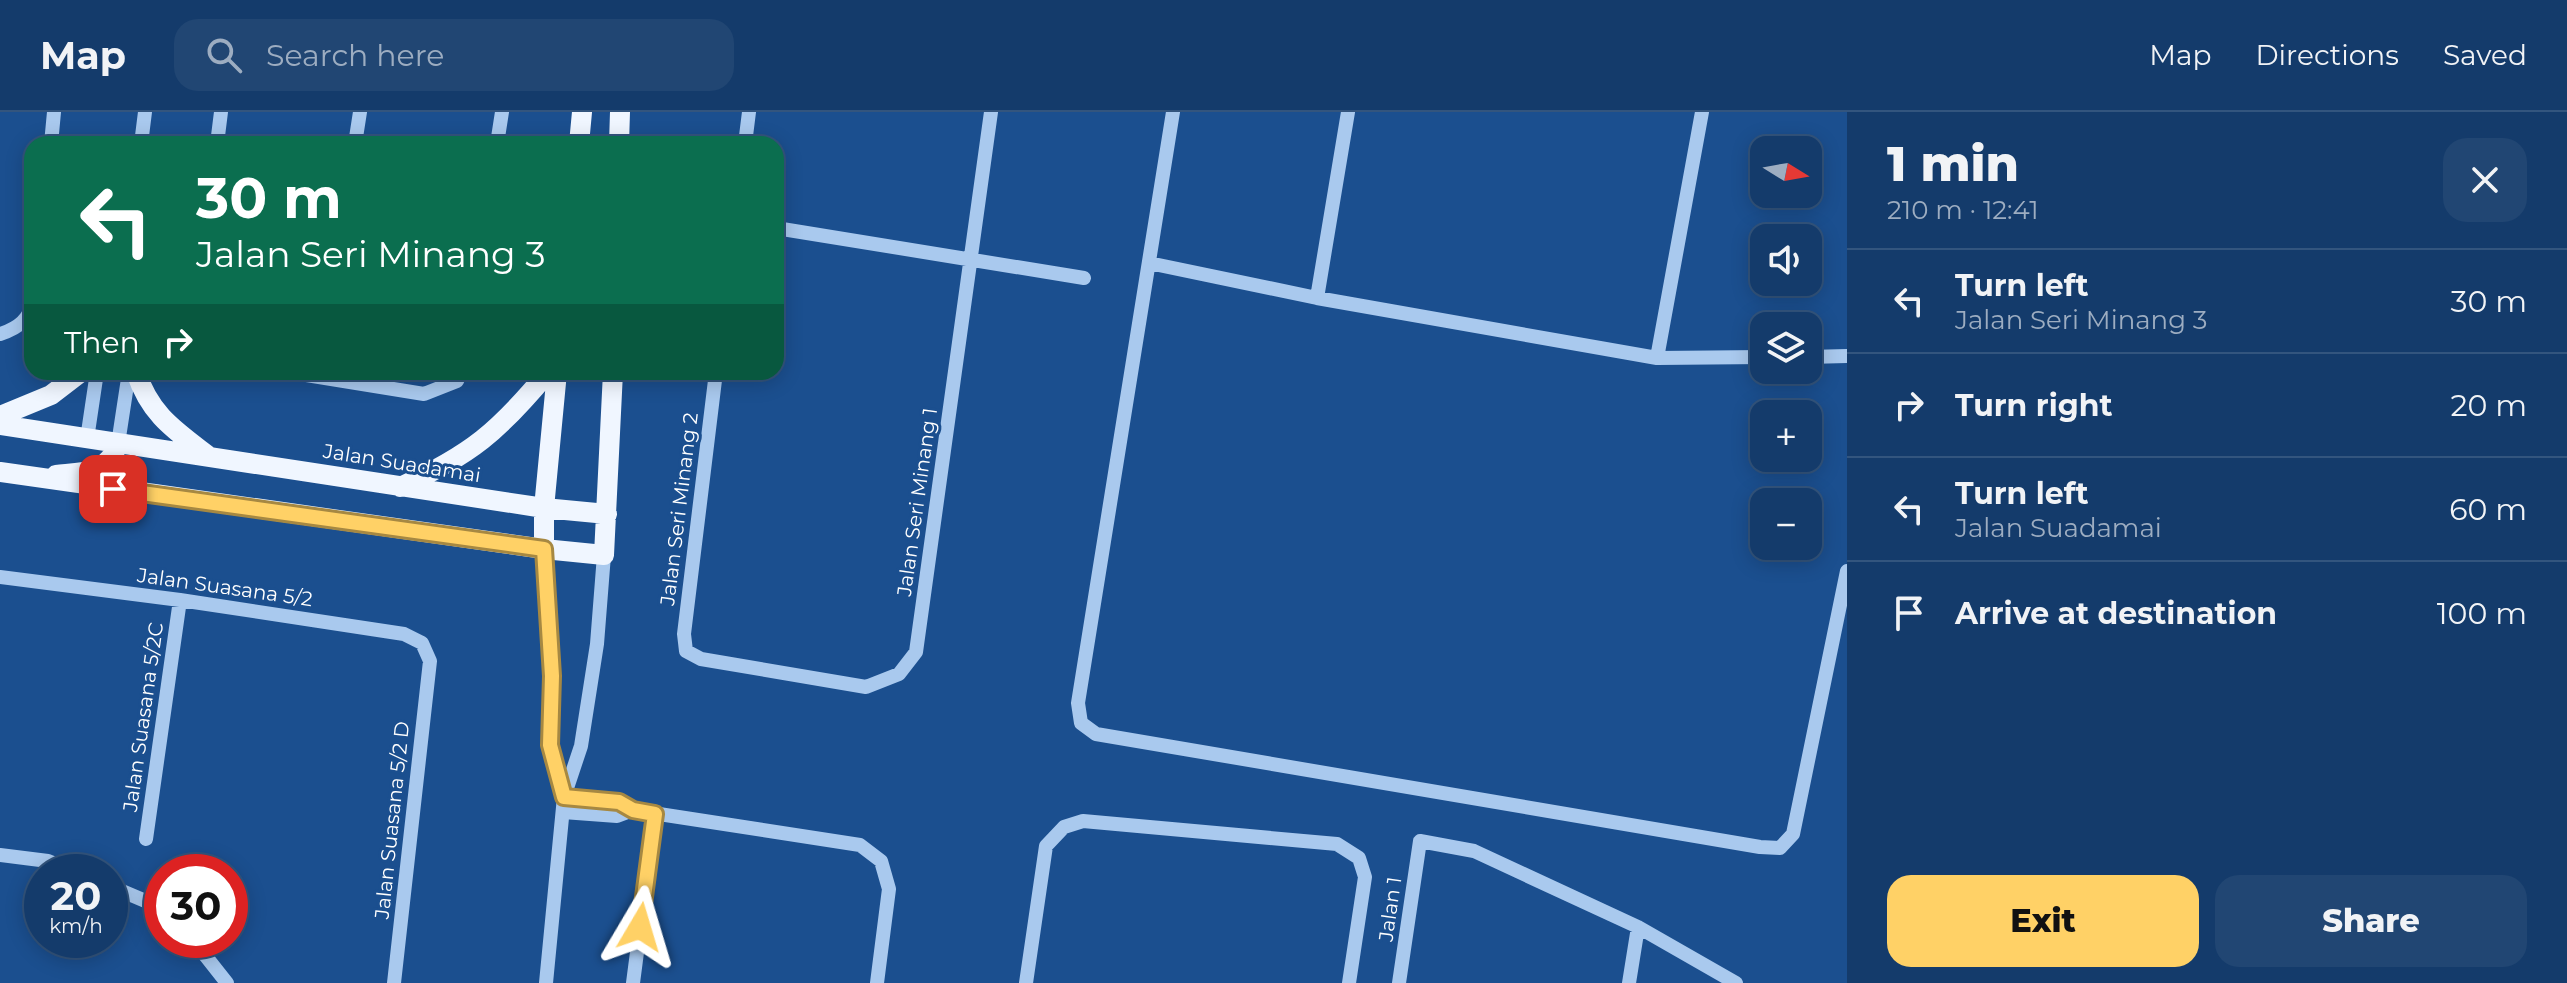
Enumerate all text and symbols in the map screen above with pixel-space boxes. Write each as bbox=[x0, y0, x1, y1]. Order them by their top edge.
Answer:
search box bbox=[174, 19, 734, 91]
text: Map bbox=[40, 32, 126, 79]
icon: search bbox=[202, 33, 246, 77]
text: Search here bbox=[266, 37, 444, 74]
text: Map bbox=[2149, 38, 2211, 72]
text: Directions bbox=[2255, 38, 2399, 72]
text: Saved bbox=[2443, 38, 2527, 72]
text: 1 min bbox=[1887, 135, 2019, 193]
north arrow bbox=[1750, 136, 1822, 208]
map controls bbox=[1750, 136, 1822, 560]
button: close bbox=[2443, 138, 2527, 222]
text: 30 m bbox=[196, 164, 342, 232]
icon: left bbox=[64, 168, 168, 272]
text: 210 m · 12:41 bbox=[1887, 194, 2039, 226]
button: sound bbox=[1750, 224, 1822, 296]
text: Jalan Seri Minang 3 bbox=[196, 232, 546, 276]
text: Turn left bbox=[1955, 267, 2088, 304]
icon: left bbox=[1887, 279, 1931, 323]
text: 30 m bbox=[2451, 283, 2527, 320]
text: Jalan Seri Minang 3 bbox=[1955, 304, 2207, 336]
button: layers bbox=[1750, 312, 1822, 384]
icon: right bbox=[156, 320, 200, 364]
text: Then bbox=[64, 324, 140, 361]
icon: right bbox=[1887, 383, 1931, 427]
text: Turn right bbox=[1955, 387, 2112, 424]
text: 20 m bbox=[2450, 387, 2527, 424]
button: + bbox=[1750, 400, 1822, 472]
street label: Jalan Seri Minang 1 bbox=[892, 406, 942, 599]
street label: Jalan Seri Minang 2 bbox=[655, 411, 703, 608]
street label: Jalan Suadamai bbox=[321, 439, 482, 487]
pin bbox=[79, 455, 147, 523]
icon: arrive bbox=[91, 467, 135, 511]
text: Turn left bbox=[1955, 475, 2088, 512]
icon: left bbox=[1887, 487, 1931, 531]
button: − bbox=[1750, 488, 1822, 560]
text: 60 m bbox=[2449, 491, 2527, 528]
text: Jalan Suadamai bbox=[1955, 512, 2162, 544]
street label: Jalan Suasana 5/2 bbox=[135, 563, 314, 611]
icon: arrive bbox=[1887, 591, 1931, 635]
text: Arrive at destination bbox=[1955, 595, 2277, 632]
text: 100 m bbox=[2437, 595, 2527, 632]
street label: Jalan Suasana 5/2C bbox=[118, 621, 168, 814]
street label: Jalan Suasana 5/2 D bbox=[370, 720, 414, 921]
speed limit sign: 30 bbox=[144, 854, 248, 958]
text: 20 bbox=[51, 871, 101, 920]
street label: Jalan 1 bbox=[1373, 875, 1406, 944]
button: Exit bbox=[1887, 875, 2199, 967]
button: Share bbox=[2215, 875, 2527, 967]
position arrow bbox=[598, 885, 682, 969]
text: km/h bbox=[49, 914, 103, 938]

